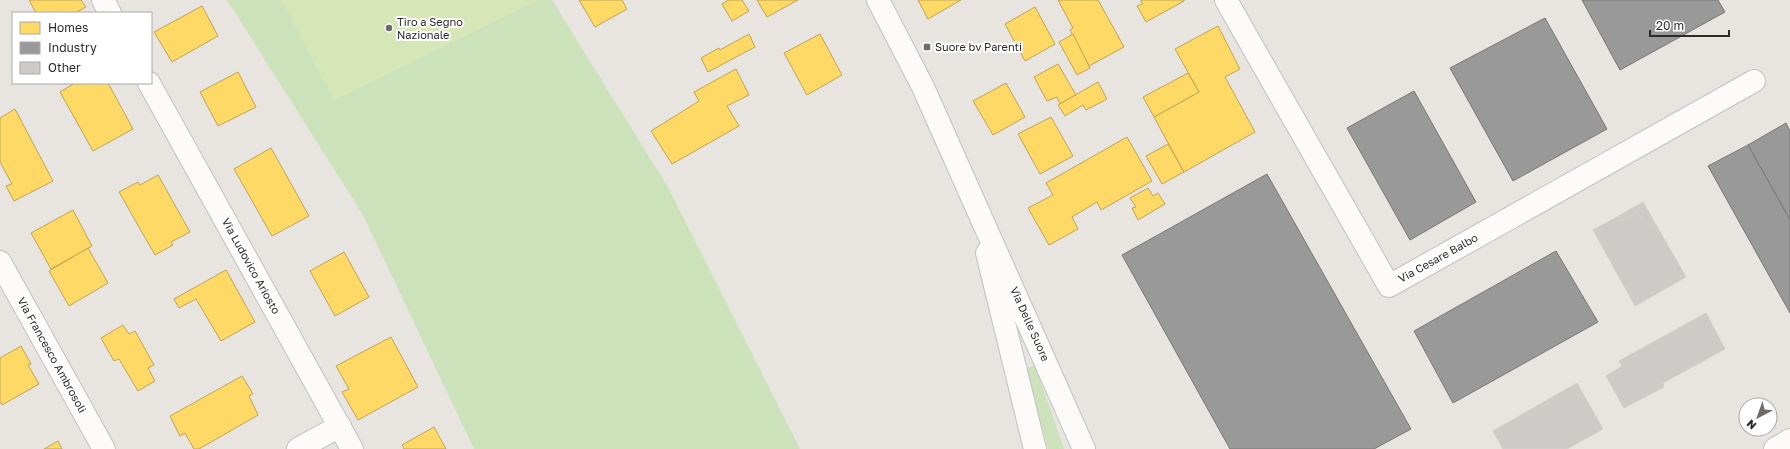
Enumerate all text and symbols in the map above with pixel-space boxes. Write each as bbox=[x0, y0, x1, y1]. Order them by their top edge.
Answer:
legend bbox=[12, 12, 152, 84]
scale bar bbox=[1650, 12, 1729, 38]
place label: Tiro a Segno Nazionale bbox=[397, 15, 463, 41]
text: 20 m bbox=[1656, 18, 1684, 33]
text: Homes bbox=[48, 20, 88, 35]
marker: Tiro a Segno Nazionale bbox=[384, 23, 394, 33]
text: Industry bbox=[48, 40, 97, 55]
place label: Suore bv Parenti bbox=[935, 40, 1022, 53]
marker: Suore bv Parenti bbox=[922, 42, 932, 52]
text: Other bbox=[48, 60, 81, 75]
street label: Via Ludovico Ariosto bbox=[220, 216, 283, 316]
street label: Via Cesare Balbo bbox=[1396, 230, 1480, 285]
street label: Via Delle Suore bbox=[1008, 284, 1053, 363]
street label: Via Francesco Ambrosoli bbox=[15, 295, 90, 415]
north arrow bbox=[1738, 397, 1778, 437]
text: N bbox=[1744, 417, 1759, 433]

